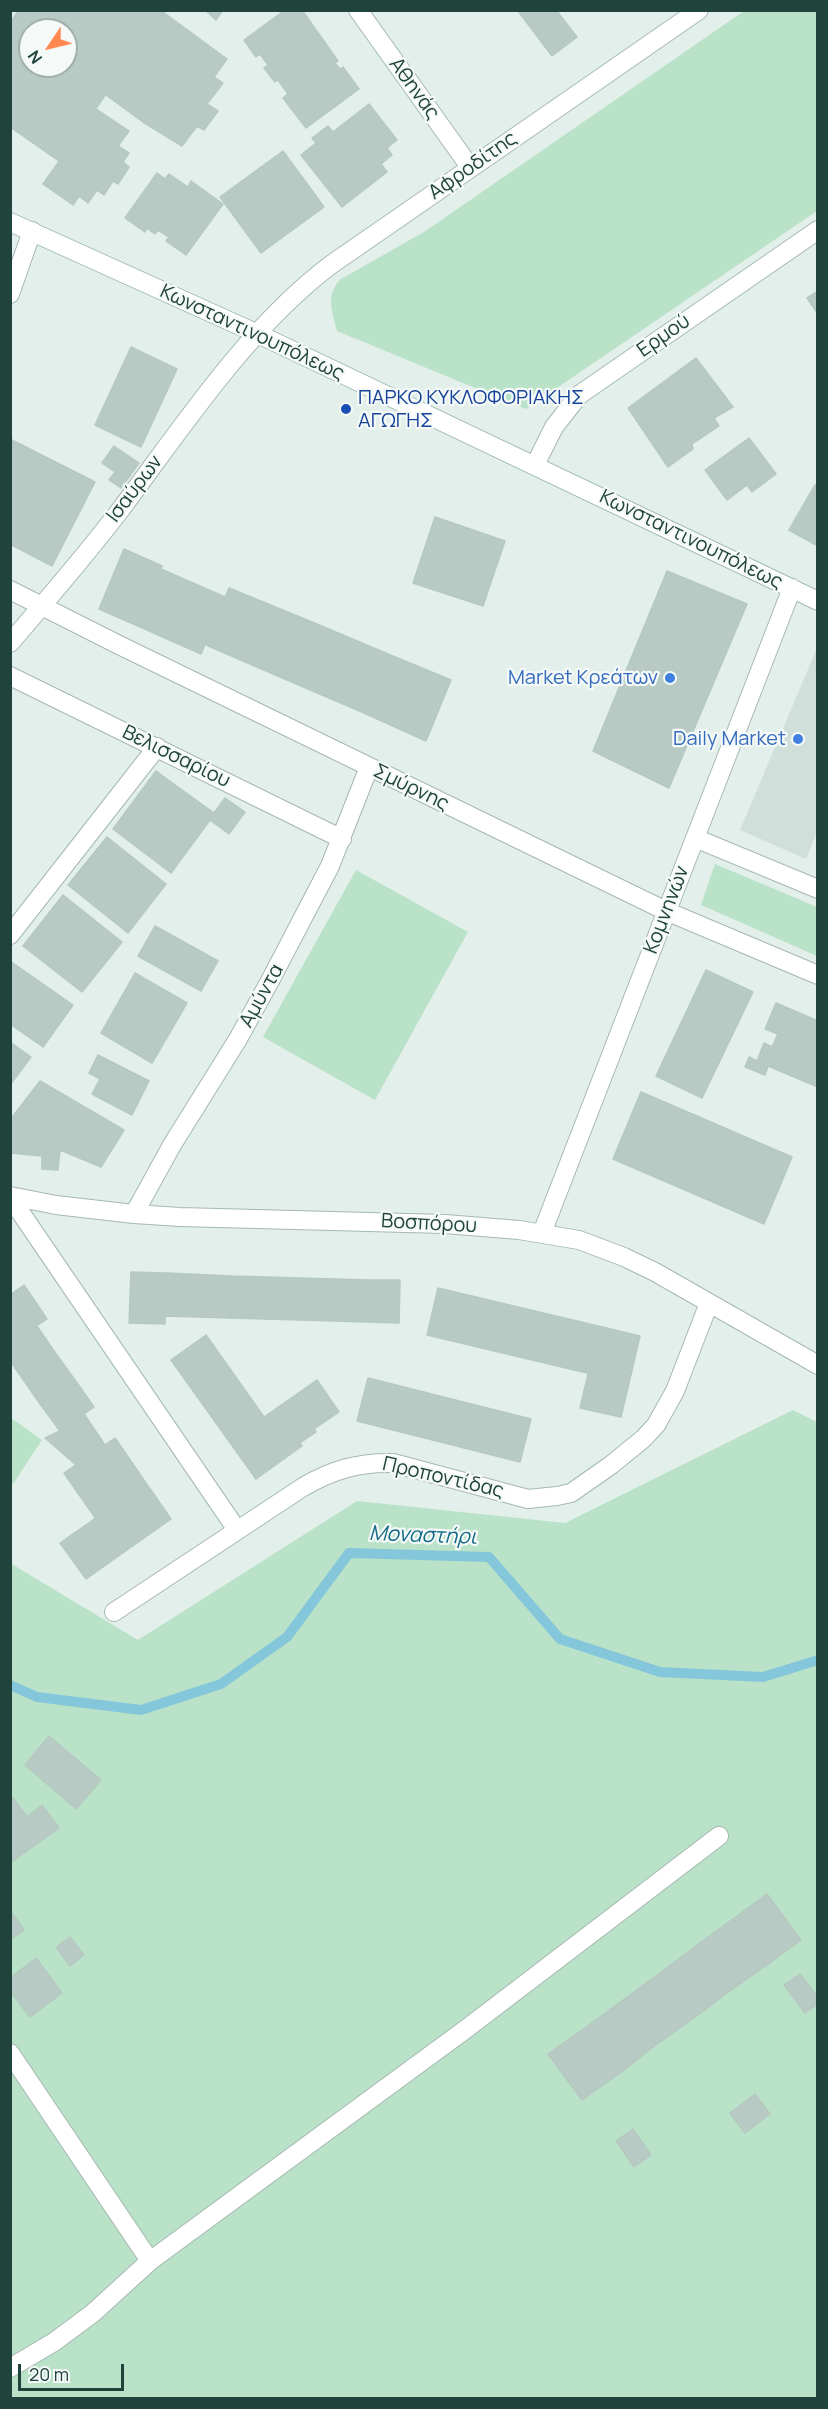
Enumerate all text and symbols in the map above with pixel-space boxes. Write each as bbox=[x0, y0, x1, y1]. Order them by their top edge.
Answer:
north arrow bbox=[18, 18, 78, 78]
text: N bbox=[23, 46, 47, 68]
street label: Αθηνάς bbox=[384, 54, 444, 124]
street label: Αφροδίτης bbox=[424, 127, 522, 205]
street label: Κωνσταντινουπόλεως bbox=[156, 280, 348, 386]
street label: Ερμού bbox=[633, 309, 695, 363]
place label: ΠΑΡΚΟ ΚΥΚΛΟΦΟΡΙΑΚΗΣ ΑΓΩΓΗΣ bbox=[358, 386, 584, 433]
marker: ΠΑΡΚΟ ΚΥΚΛΟΦΟΡΙΑΚΗΣ ΑΓΩΓΗΣ bbox=[339, 402, 353, 416]
street label: Ισαύρων bbox=[102, 451, 168, 527]
street label: Κωνσταντινουπόλεως bbox=[596, 485, 786, 595]
place label: Market Κρεάτων bbox=[508, 666, 658, 690]
marker: Market Κρεάτων bbox=[663, 671, 677, 685]
street label: Βελισσαρίου bbox=[118, 721, 234, 793]
place label: Daily Market bbox=[673, 727, 786, 751]
marker: Daily Market bbox=[791, 732, 805, 746]
street label: Σμύρνης bbox=[369, 759, 453, 817]
street label: Κομνηνών bbox=[639, 863, 695, 957]
street label: Αμύντα bbox=[235, 960, 289, 1032]
street label: Βοσπόρου bbox=[380, 1210, 478, 1238]
street label: Προποντίδας bbox=[380, 1452, 506, 1504]
water label: Μοναστήρι bbox=[368, 1522, 478, 1550]
scale bar bbox=[21, 2352, 128, 2390]
text: 20 m bbox=[29, 2362, 69, 2386]

